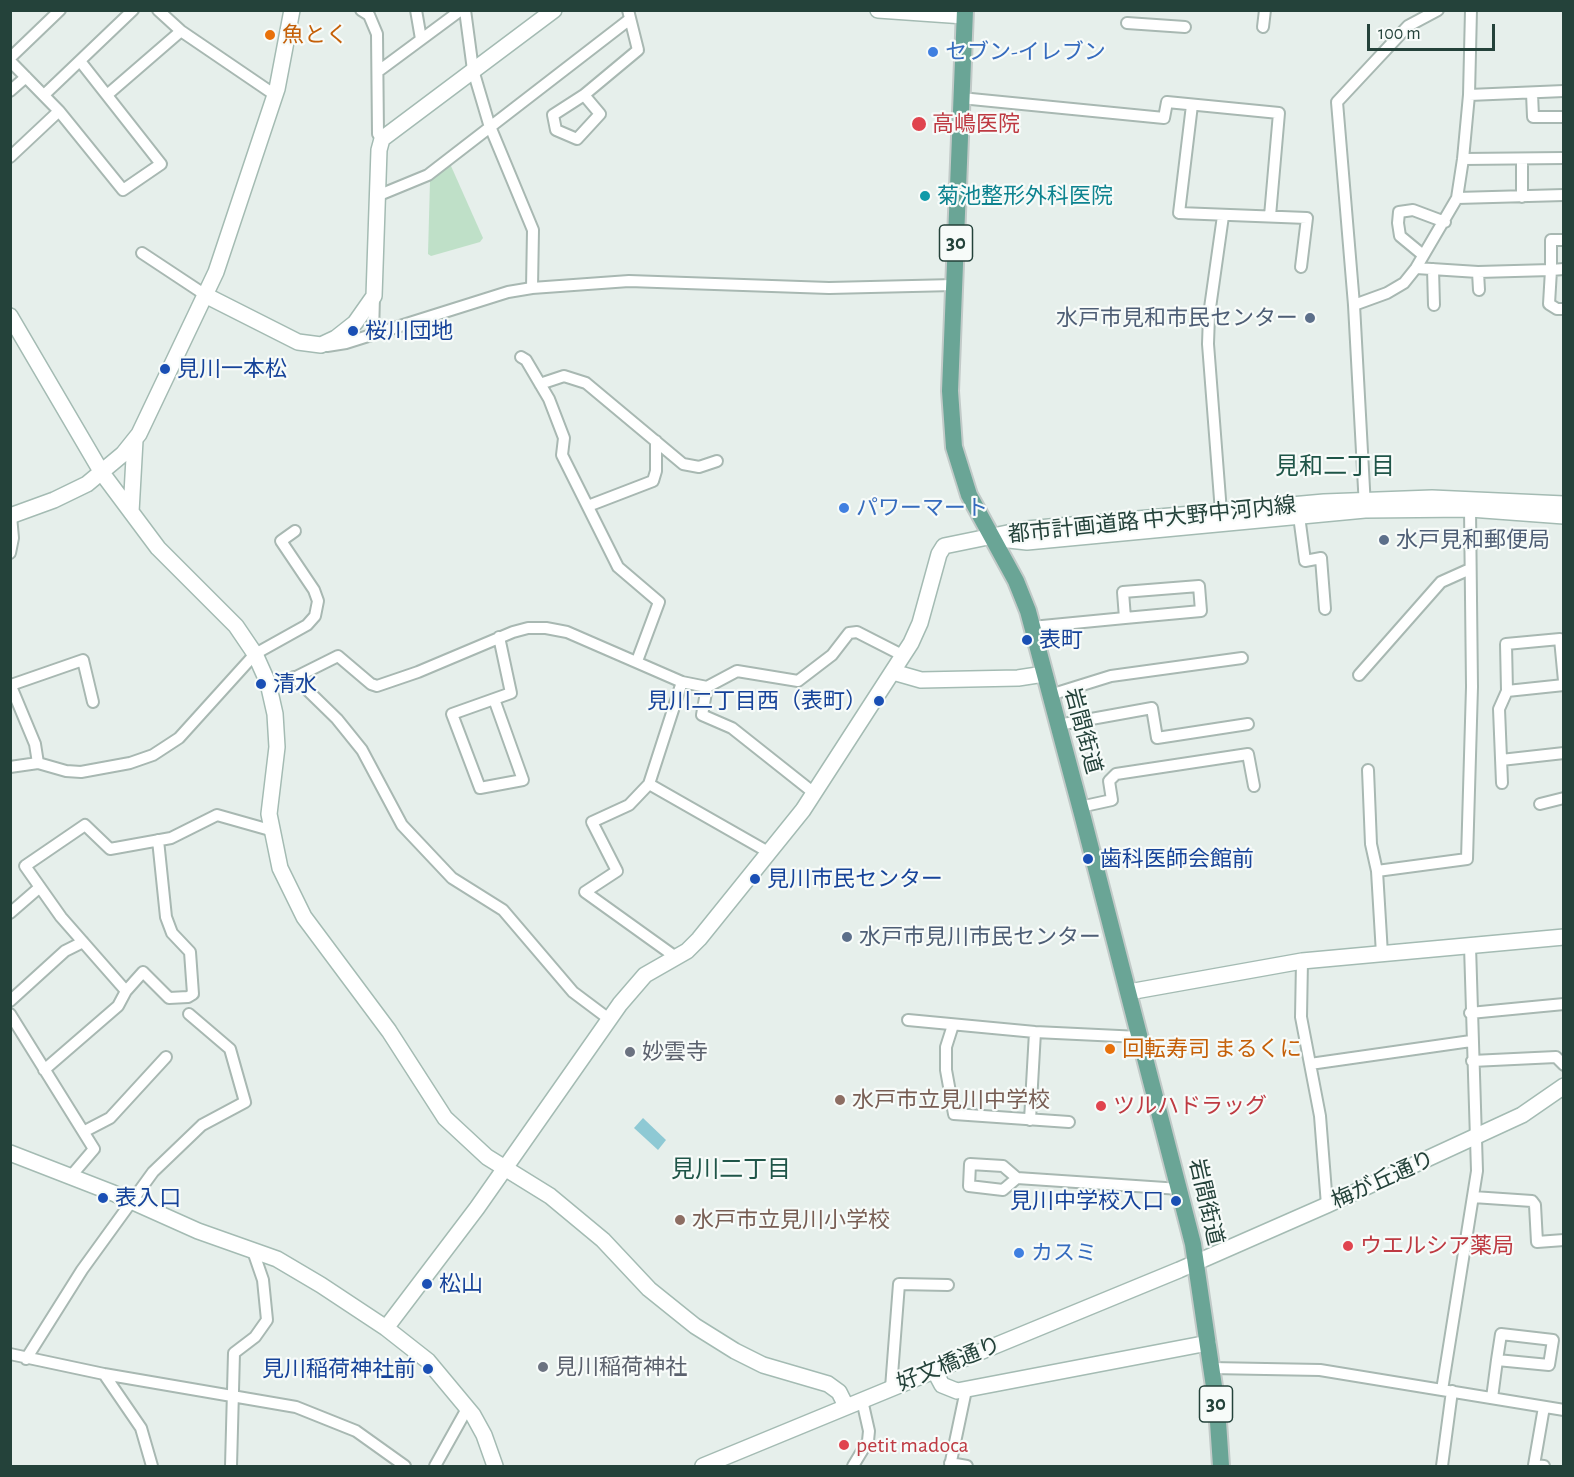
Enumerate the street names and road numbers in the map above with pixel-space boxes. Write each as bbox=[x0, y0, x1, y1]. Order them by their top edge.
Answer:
road number: 30 bbox=[940, 225, 972, 261]
street label: 都市計画道路 中大野中河内線 bbox=[1007, 492, 1297, 548]
street label: 岩間街道 bbox=[1059, 685, 1107, 777]
street label: 梅が丘通り bbox=[1327, 1146, 1439, 1214]
street label: 岩間街道 bbox=[1183, 1156, 1229, 1248]
street label: 好文橋通り bbox=[893, 1331, 1005, 1397]
road number: 30 bbox=[1200, 1386, 1232, 1422]

